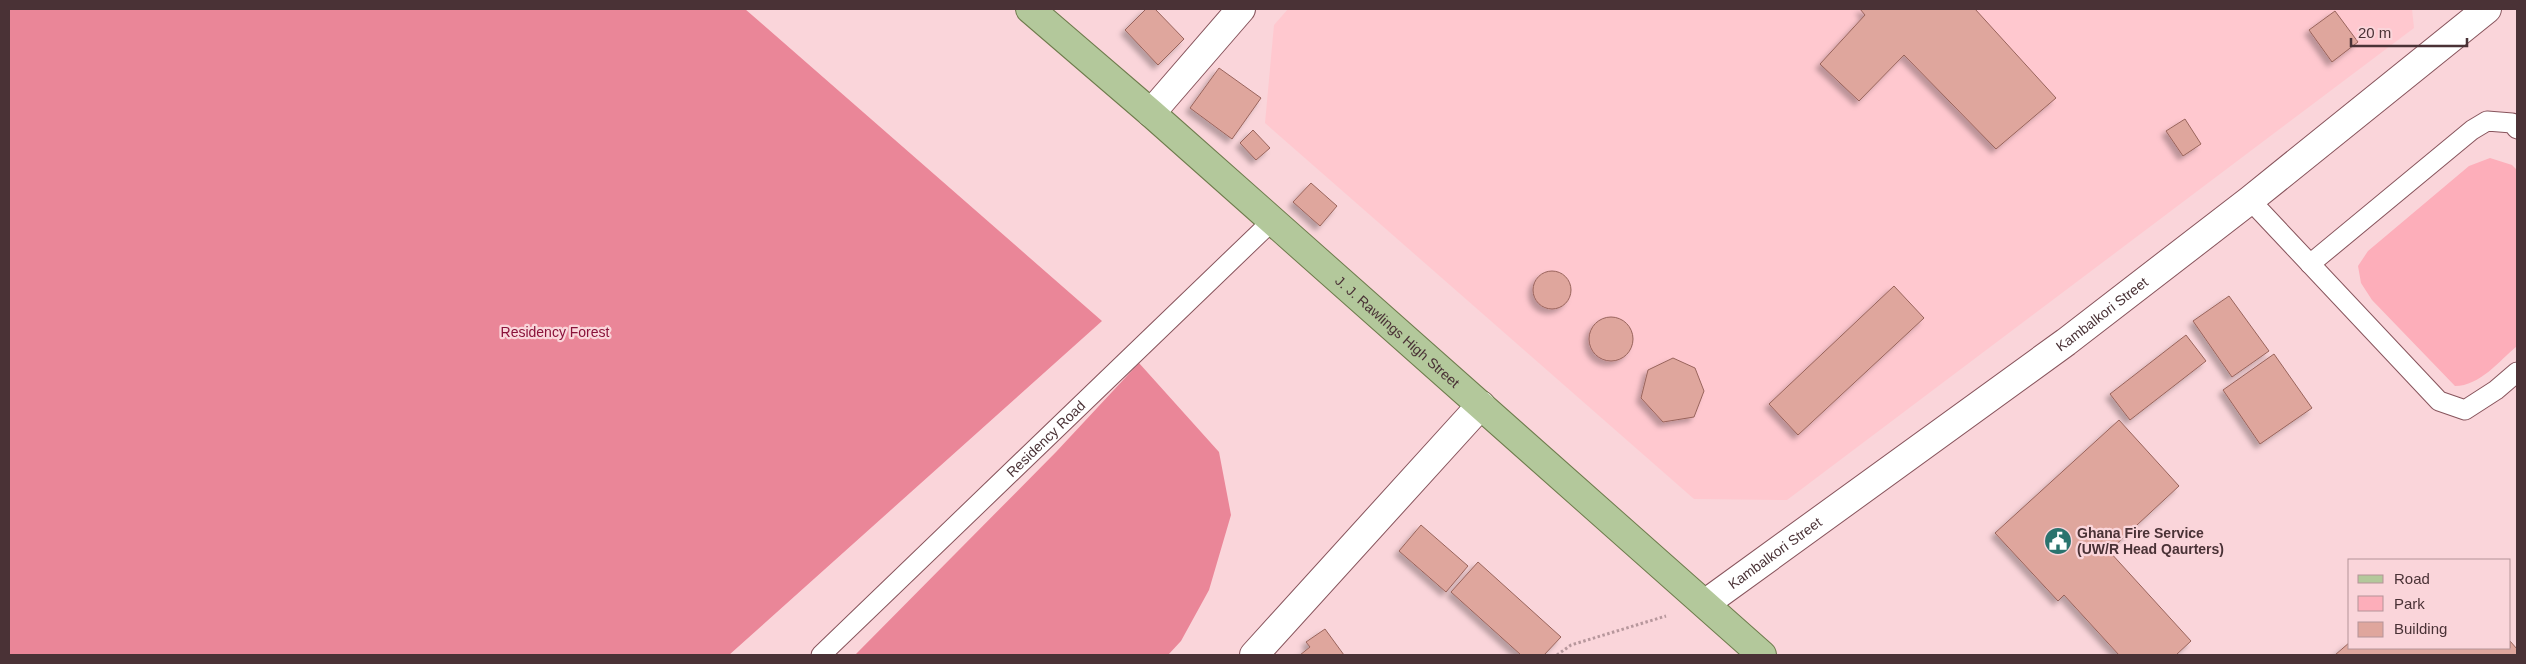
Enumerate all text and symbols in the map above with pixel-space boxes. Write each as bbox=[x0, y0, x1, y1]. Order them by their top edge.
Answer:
scale bar bbox=[2351, 15, 2467, 47]
text: 20 m bbox=[2358, 24, 2391, 41]
street label: J. J. Rawlings High Street bbox=[1332, 272, 1463, 391]
street label: Kambalkori Street bbox=[2053, 274, 2151, 355]
park label: Residency Forest bbox=[501, 324, 610, 340]
street label: Residency Road bbox=[1003, 397, 1088, 480]
street label: Kambalkori Street bbox=[1725, 514, 1825, 592]
place label: Ghana Fire Service (UW/R Head Qaurters) bbox=[2077, 525, 2224, 557]
public building icon: Ghana Fire Service (UW/R Head Qaurters) bbox=[2043, 526, 2073, 556]
legend bbox=[2348, 559, 2511, 649]
text: Road bbox=[2394, 570, 2430, 587]
text: Park bbox=[2394, 595, 2425, 612]
text: Building bbox=[2394, 620, 2447, 637]

